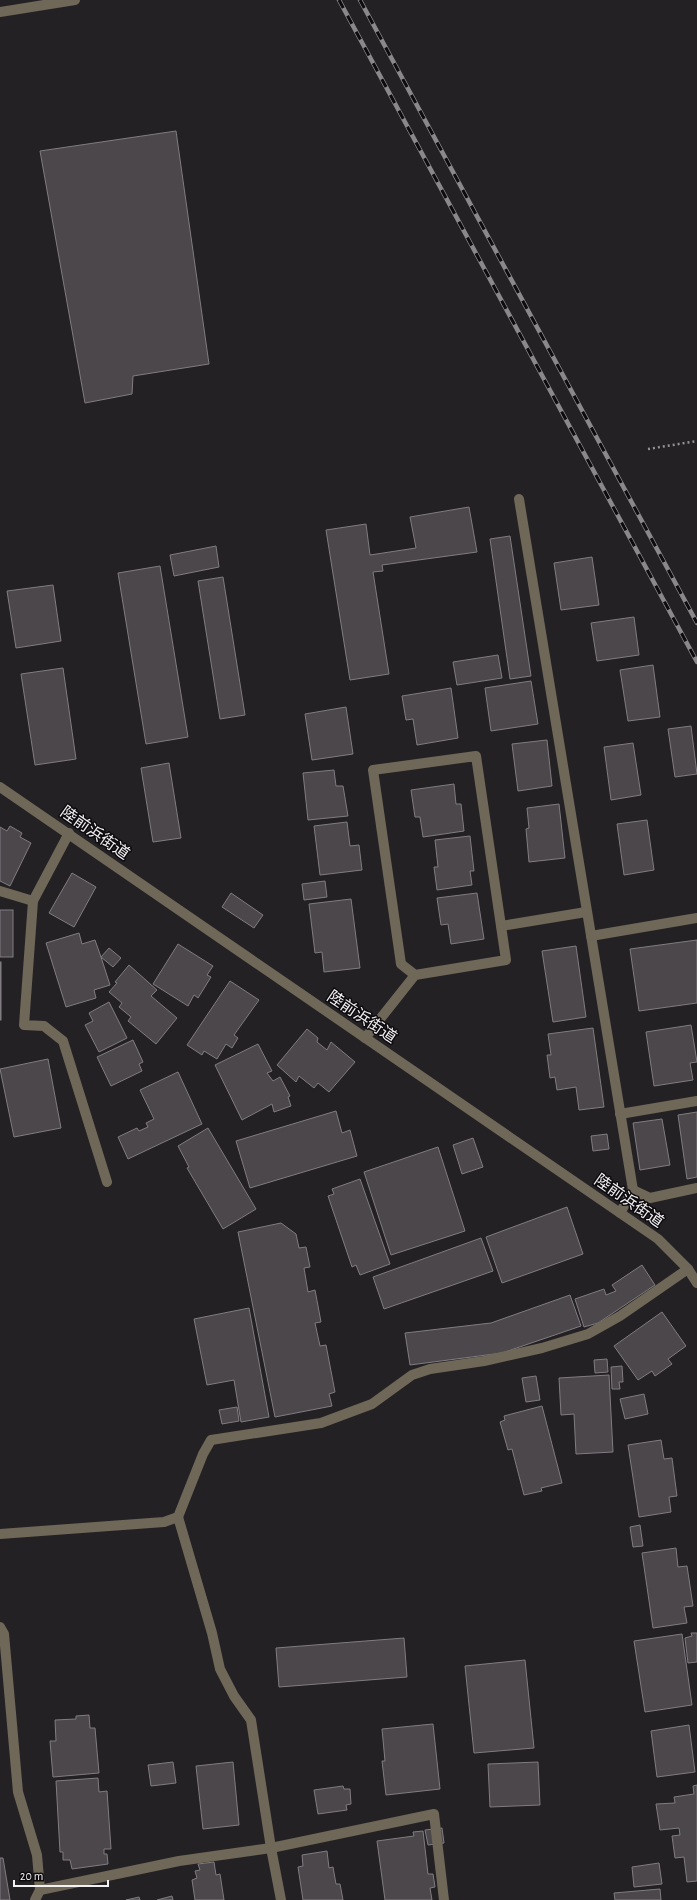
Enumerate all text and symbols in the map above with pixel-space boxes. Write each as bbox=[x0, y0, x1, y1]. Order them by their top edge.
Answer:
street label: 陸前浜街道 bbox=[58, 803, 133, 863]
street label: 陸前浜街道 bbox=[324, 987, 400, 1046]
street label: 陸前浜街道 bbox=[592, 1171, 667, 1231]
scale bar bbox=[14, 1862, 108, 1888]
text: 20 m bbox=[20, 1870, 43, 1882]

